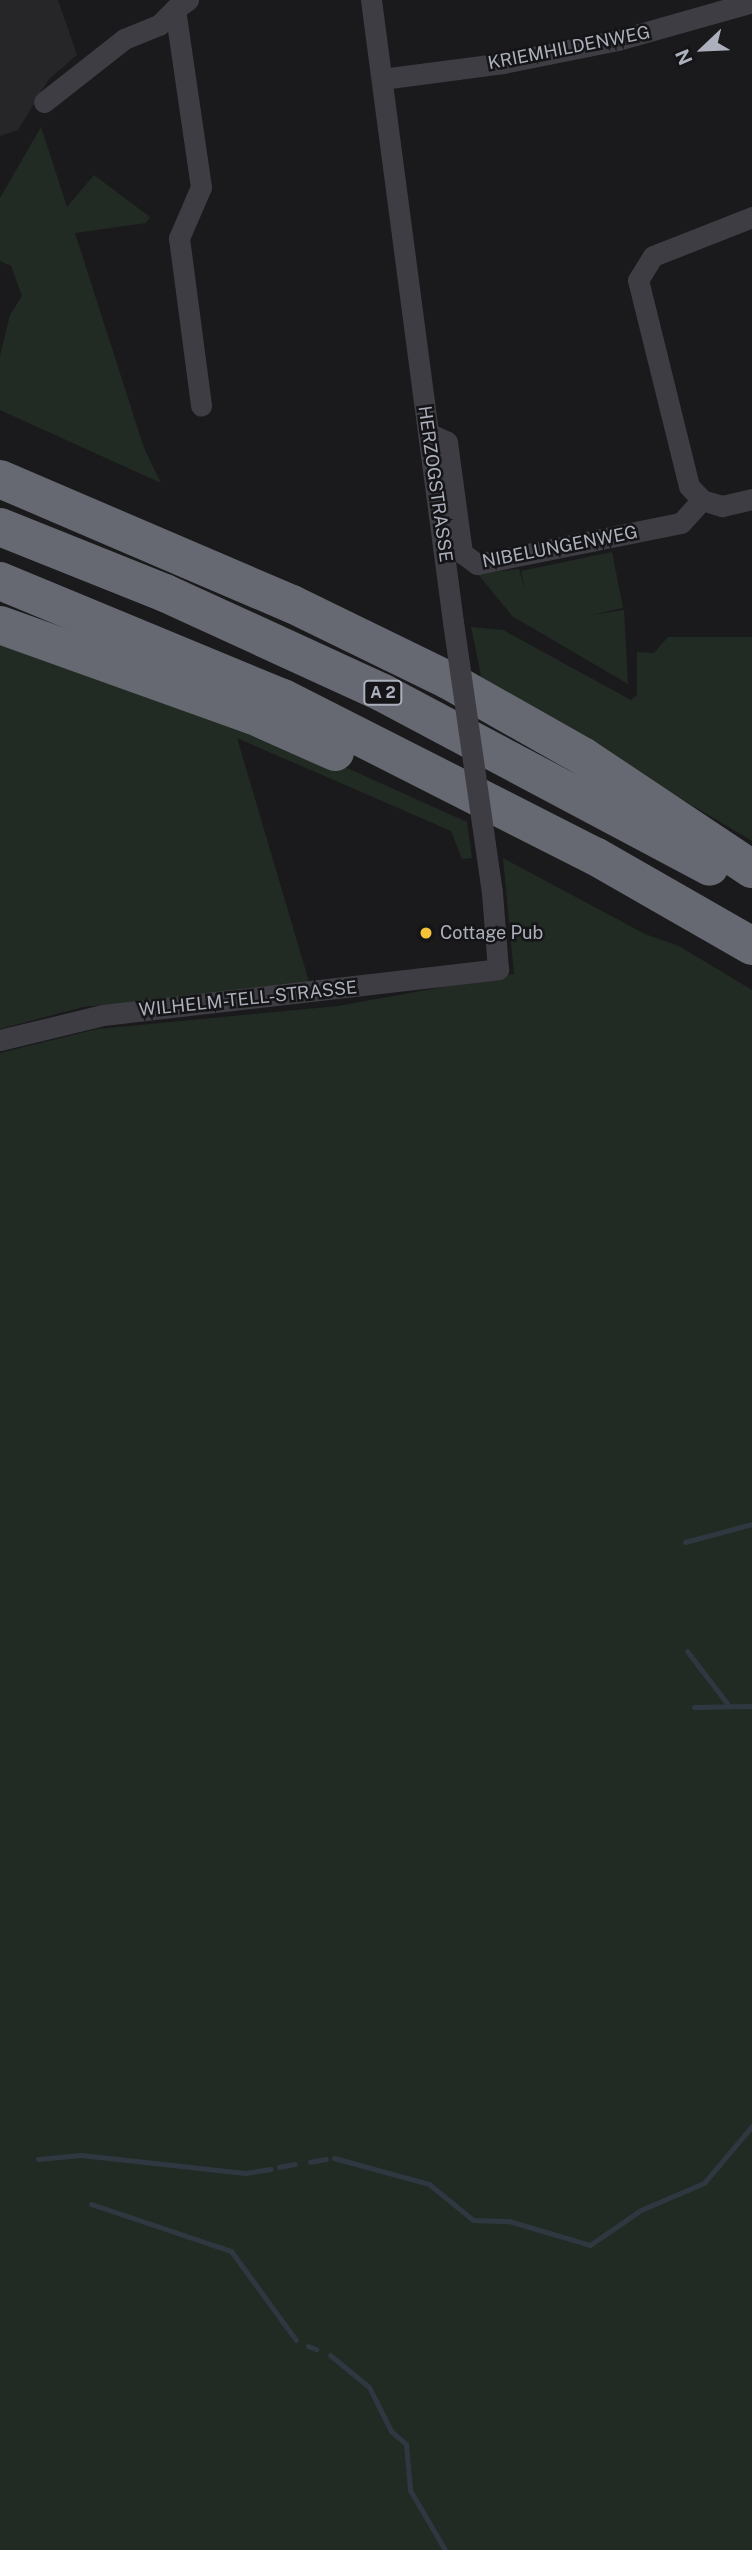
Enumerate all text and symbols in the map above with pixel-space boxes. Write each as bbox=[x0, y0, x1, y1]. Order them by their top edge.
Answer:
north arrow bbox=[668, 14, 738, 84]
street label: KRIEMHILDENWEG bbox=[486, 22, 652, 74]
text: N bbox=[671, 46, 697, 68]
street label: HERZOGSTRASSE bbox=[413, 404, 457, 564]
street label: NIBELUNGENWEG bbox=[480, 521, 640, 573]
road number: A 2 bbox=[362, 680, 404, 706]
place label: Cottage Pub bbox=[440, 922, 543, 944]
marker: Cottage Pub bbox=[418, 925, 434, 941]
street label: WILHELM-TELL-STRASSE bbox=[138, 977, 358, 1021]

